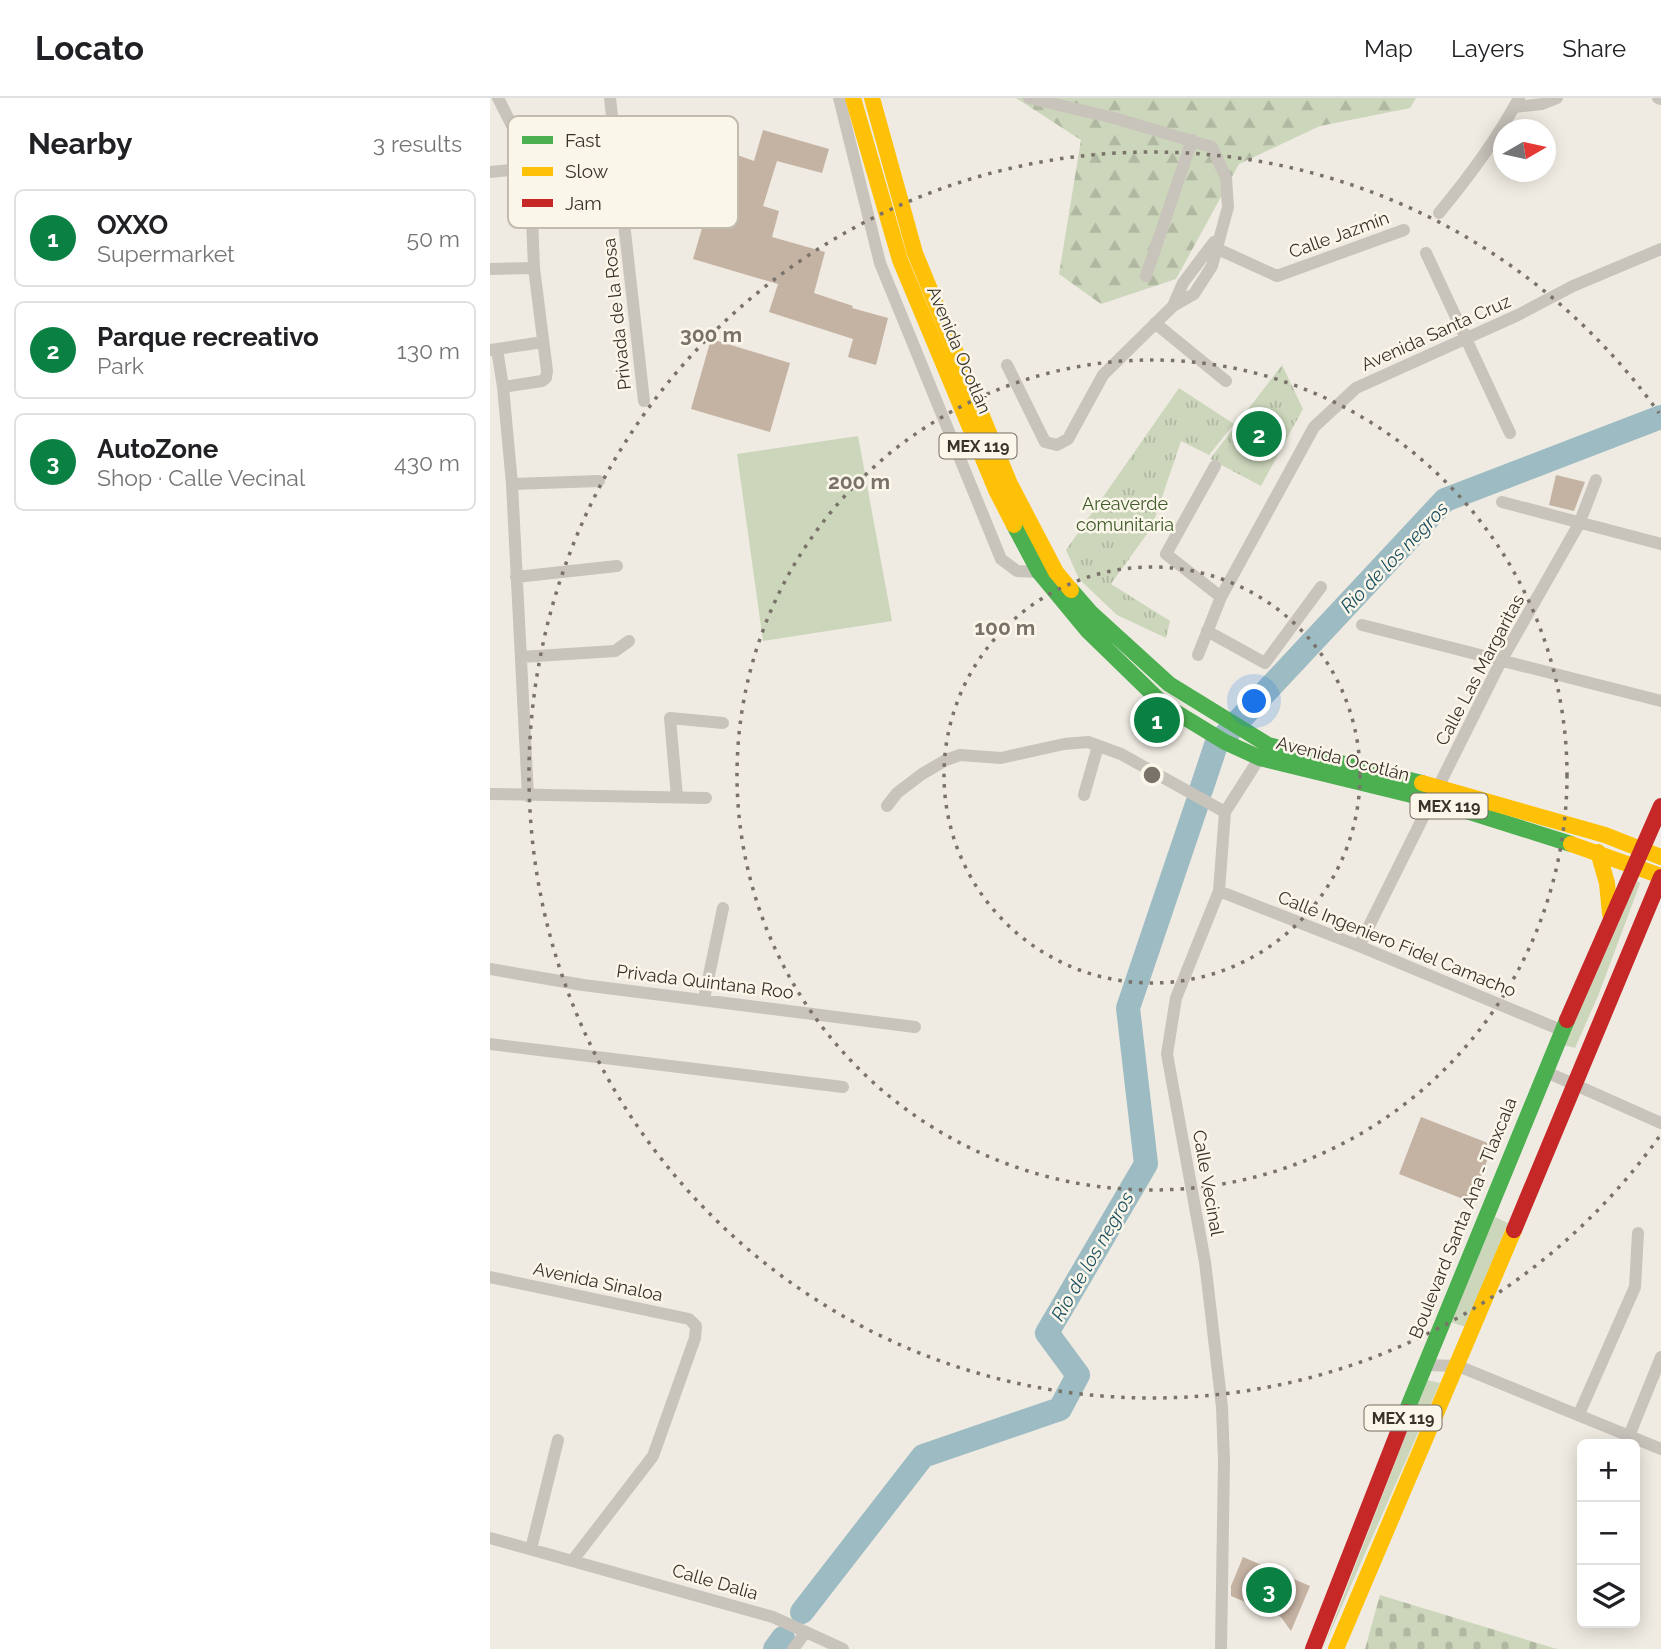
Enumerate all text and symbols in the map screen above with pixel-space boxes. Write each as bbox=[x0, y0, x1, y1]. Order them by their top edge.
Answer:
text: Locato bbox=[35, 29, 144, 68]
text: Map bbox=[1364, 34, 1413, 63]
text: Layers bbox=[1451, 34, 1524, 63]
text: Share bbox=[1562, 34, 1626, 63]
legend bbox=[508, 116, 738, 228]
north arrow bbox=[1493, 119, 1556, 182]
text: Nearby bbox=[28, 126, 132, 161]
text: Fast bbox=[565, 129, 601, 151]
text: 3 results bbox=[373, 130, 462, 157]
text: Slow bbox=[565, 160, 609, 182]
text: Jam bbox=[565, 192, 602, 214]
street label: Calle Jazmín bbox=[1286, 207, 1392, 262]
text: OXXO bbox=[97, 210, 168, 240]
text: 1 bbox=[47, 225, 59, 252]
text: 50 m bbox=[406, 225, 460, 252]
street label: Privada de la Rosa bbox=[598, 237, 635, 391]
text: Supermarket bbox=[97, 240, 235, 267]
street label: Avenida Ocotlán bbox=[923, 283, 996, 417]
street label: Avenida Santa Cruz bbox=[1358, 290, 1514, 375]
text: Parque recreativo bbox=[97, 322, 319, 352]
text: 300 m bbox=[680, 322, 742, 347]
text: 2 bbox=[47, 337, 59, 364]
text: 130 m bbox=[397, 337, 460, 364]
text: Park bbox=[97, 352, 144, 379]
pin: 2 bbox=[1236, 408, 1282, 460]
text: AutoZone bbox=[97, 434, 218, 464]
road number: MEX 119 bbox=[939, 434, 1016, 458]
text: 3 bbox=[47, 449, 59, 476]
text: 430 m bbox=[394, 449, 460, 476]
text: Shop · Calle Vecinal bbox=[97, 464, 305, 491]
text: 200 m bbox=[828, 469, 890, 494]
park label: Areaverde comunitaria bbox=[1076, 493, 1174, 535]
water label: Rio de los negros bbox=[1336, 497, 1452, 617]
street label: Calle Las Margaritas bbox=[1431, 590, 1528, 749]
text: 100 m bbox=[975, 615, 1035, 640]
your location bbox=[1237, 684, 1271, 718]
pin: 1 bbox=[1134, 694, 1180, 746]
street label: Avenida Ocotlán bbox=[1274, 732, 1412, 785]
centre of rings bbox=[1140, 763, 1164, 787]
road number: MEX 119 bbox=[1410, 793, 1488, 818]
street label: Calle Ingeniero Fidel Camacho bbox=[1275, 886, 1520, 1001]
street label: Privada Quintana Roo bbox=[615, 960, 795, 1003]
street label: Boulevard Santa Ana - Tlaxcala bbox=[1404, 1094, 1521, 1341]
street label: Calle Vecinal bbox=[1189, 1128, 1228, 1238]
water label: Rio de los negros bbox=[1046, 1188, 1138, 1324]
street label: Avenida Sinaloa bbox=[531, 1258, 665, 1306]
road number: MEX 119 bbox=[1364, 1406, 1441, 1430]
map controls bbox=[1577, 1439, 1640, 1628]
button: + bbox=[1577, 1439, 1640, 1502]
button: − bbox=[1577, 1502, 1640, 1565]
street label: Calle Dalia bbox=[670, 1559, 761, 1604]
pin: 3 bbox=[1246, 1564, 1292, 1616]
button: layers bbox=[1577, 1565, 1640, 1628]

